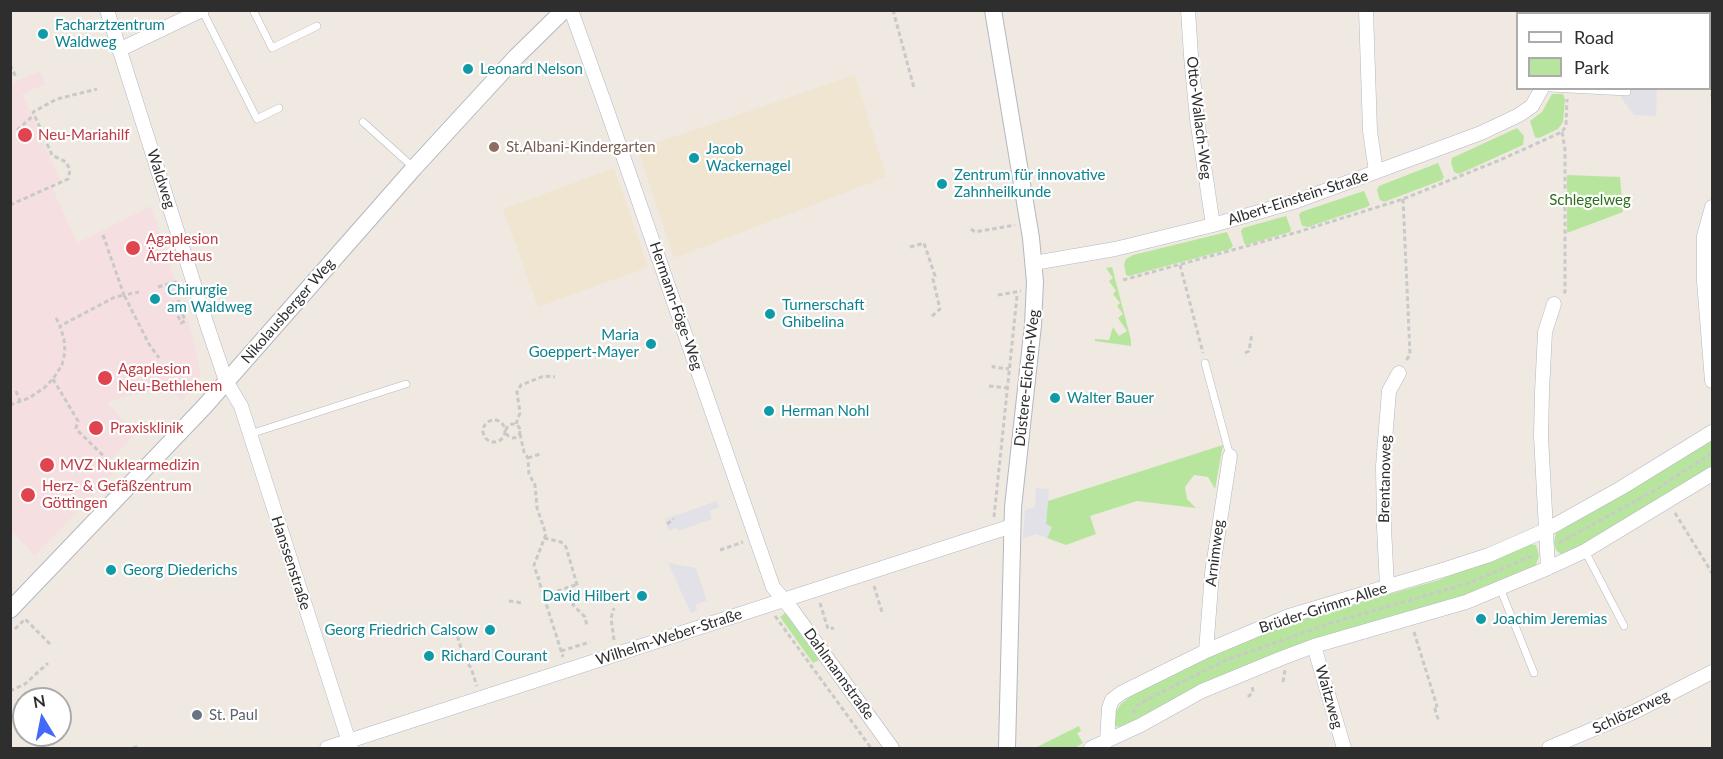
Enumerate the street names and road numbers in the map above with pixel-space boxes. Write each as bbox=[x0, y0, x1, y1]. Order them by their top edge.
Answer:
street label: Otto-Wallach-Weg bbox=[1183, 55, 1215, 181]
street label: Waldweg bbox=[143, 147, 179, 211]
street label: Albert-Einstein-Straße bbox=[1225, 167, 1371, 229]
street label: Hermann-Föge-Weg bbox=[646, 240, 706, 372]
street label: Nikolausberger Weg bbox=[237, 255, 339, 367]
street label: Düstere-Eichen-Weg bbox=[1011, 309, 1043, 447]
street label: Brentanoweg bbox=[1375, 435, 1395, 523]
street label: Hanssenstraße bbox=[267, 514, 315, 612]
street label: Arnimweg bbox=[1202, 519, 1228, 587]
street label: Brüder-Grimm-Allee bbox=[1257, 579, 1389, 637]
street label: Wilhelm-Weber-Straße bbox=[594, 605, 744, 669]
street label: Dahlmannstraße bbox=[800, 625, 878, 723]
street label: Waitzweg bbox=[1311, 663, 1347, 731]
street label: Schlözerweg bbox=[1590, 686, 1672, 738]

